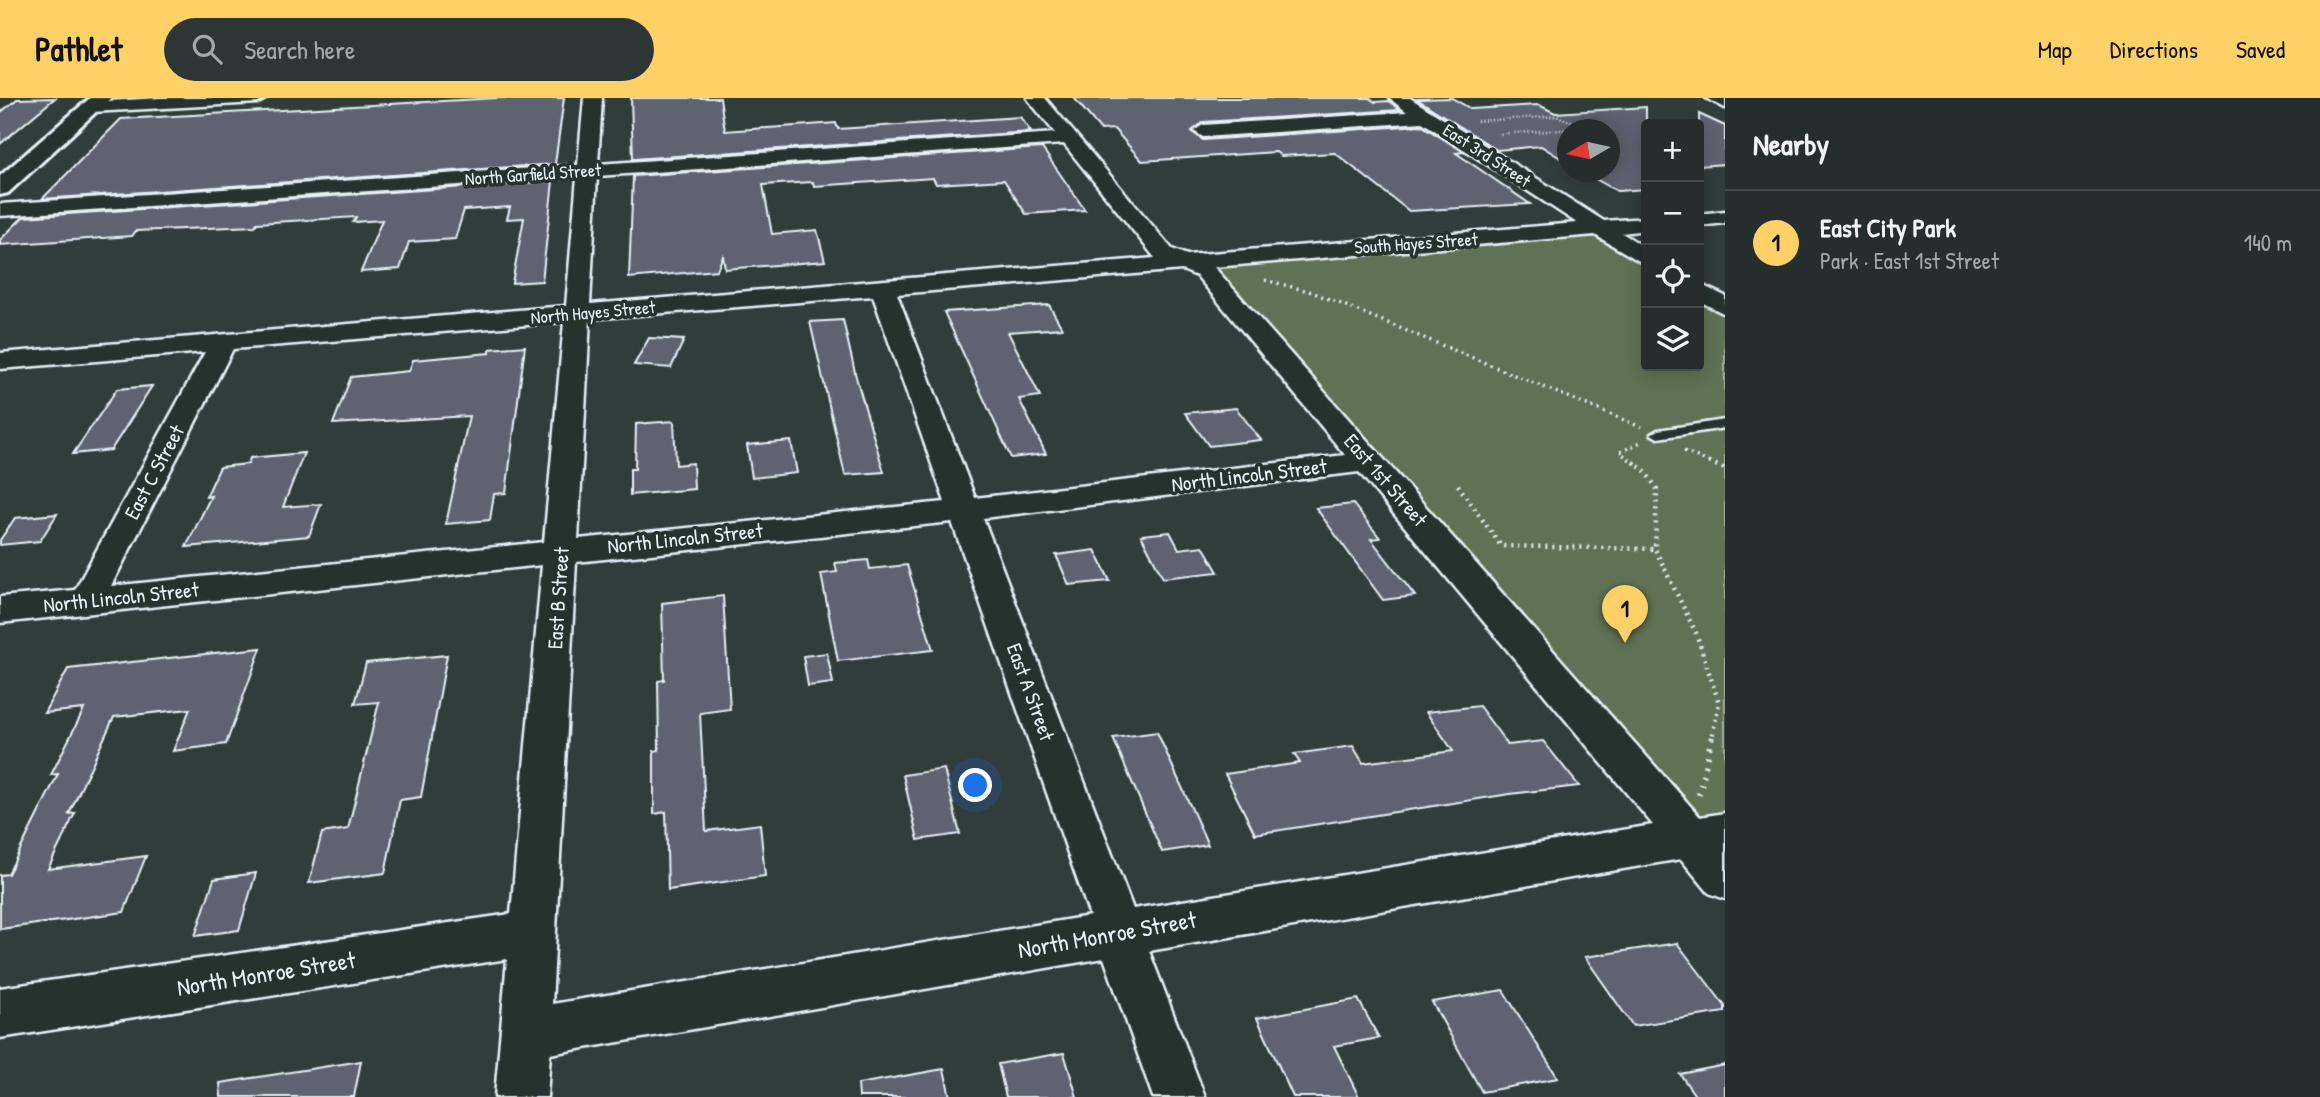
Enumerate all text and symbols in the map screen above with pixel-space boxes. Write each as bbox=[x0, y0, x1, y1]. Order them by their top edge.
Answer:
search box bbox=[164, 18, 654, 81]
text: Pathlet bbox=[35, 27, 122, 71]
icon: search bbox=[188, 30, 226, 68]
text: Search here bbox=[244, 32, 355, 67]
text: Map bbox=[2038, 33, 2072, 65]
text: Directions bbox=[2110, 33, 2198, 65]
text: Saved bbox=[2236, 33, 2285, 65]
street label: East 3rd Street bbox=[1438, 117, 1537, 193]
north arrow bbox=[1557, 119, 1620, 182]
map controls bbox=[1641, 119, 1704, 371]
button: + bbox=[1641, 119, 1704, 182]
text: Nearby bbox=[1753, 124, 1829, 164]
street label: North Garfield Street bbox=[464, 157, 603, 191]
button: − bbox=[1641, 182, 1704, 245]
text: East City Park bbox=[1820, 210, 1956, 245]
street label: South Hayes Street bbox=[1353, 226, 1479, 260]
text: 1 bbox=[1772, 227, 1780, 258]
text: 140 m bbox=[2244, 227, 2292, 258]
button: locate bbox=[1641, 245, 1704, 308]
text: Park · East 1st Street bbox=[1820, 245, 1999, 276]
street label: North Hayes Street bbox=[530, 294, 657, 330]
button: layers bbox=[1641, 308, 1704, 371]
street label: East C Street bbox=[117, 419, 191, 524]
street label: East 1st Street bbox=[1338, 427, 1435, 533]
street label: North Lincoln Street bbox=[1170, 451, 1329, 499]
street label: North Lincoln Street bbox=[606, 515, 765, 561]
street label: East B Street bbox=[540, 545, 576, 650]
street label: North Lincoln Street bbox=[42, 574, 201, 620]
pin: 1 bbox=[1602, 585, 1648, 643]
street label: East A Street bbox=[1000, 639, 1062, 745]
your location bbox=[958, 768, 992, 802]
street label: North Monroe Street bbox=[1015, 902, 1199, 965]
street label: North Monroe Street bbox=[175, 943, 358, 1003]

